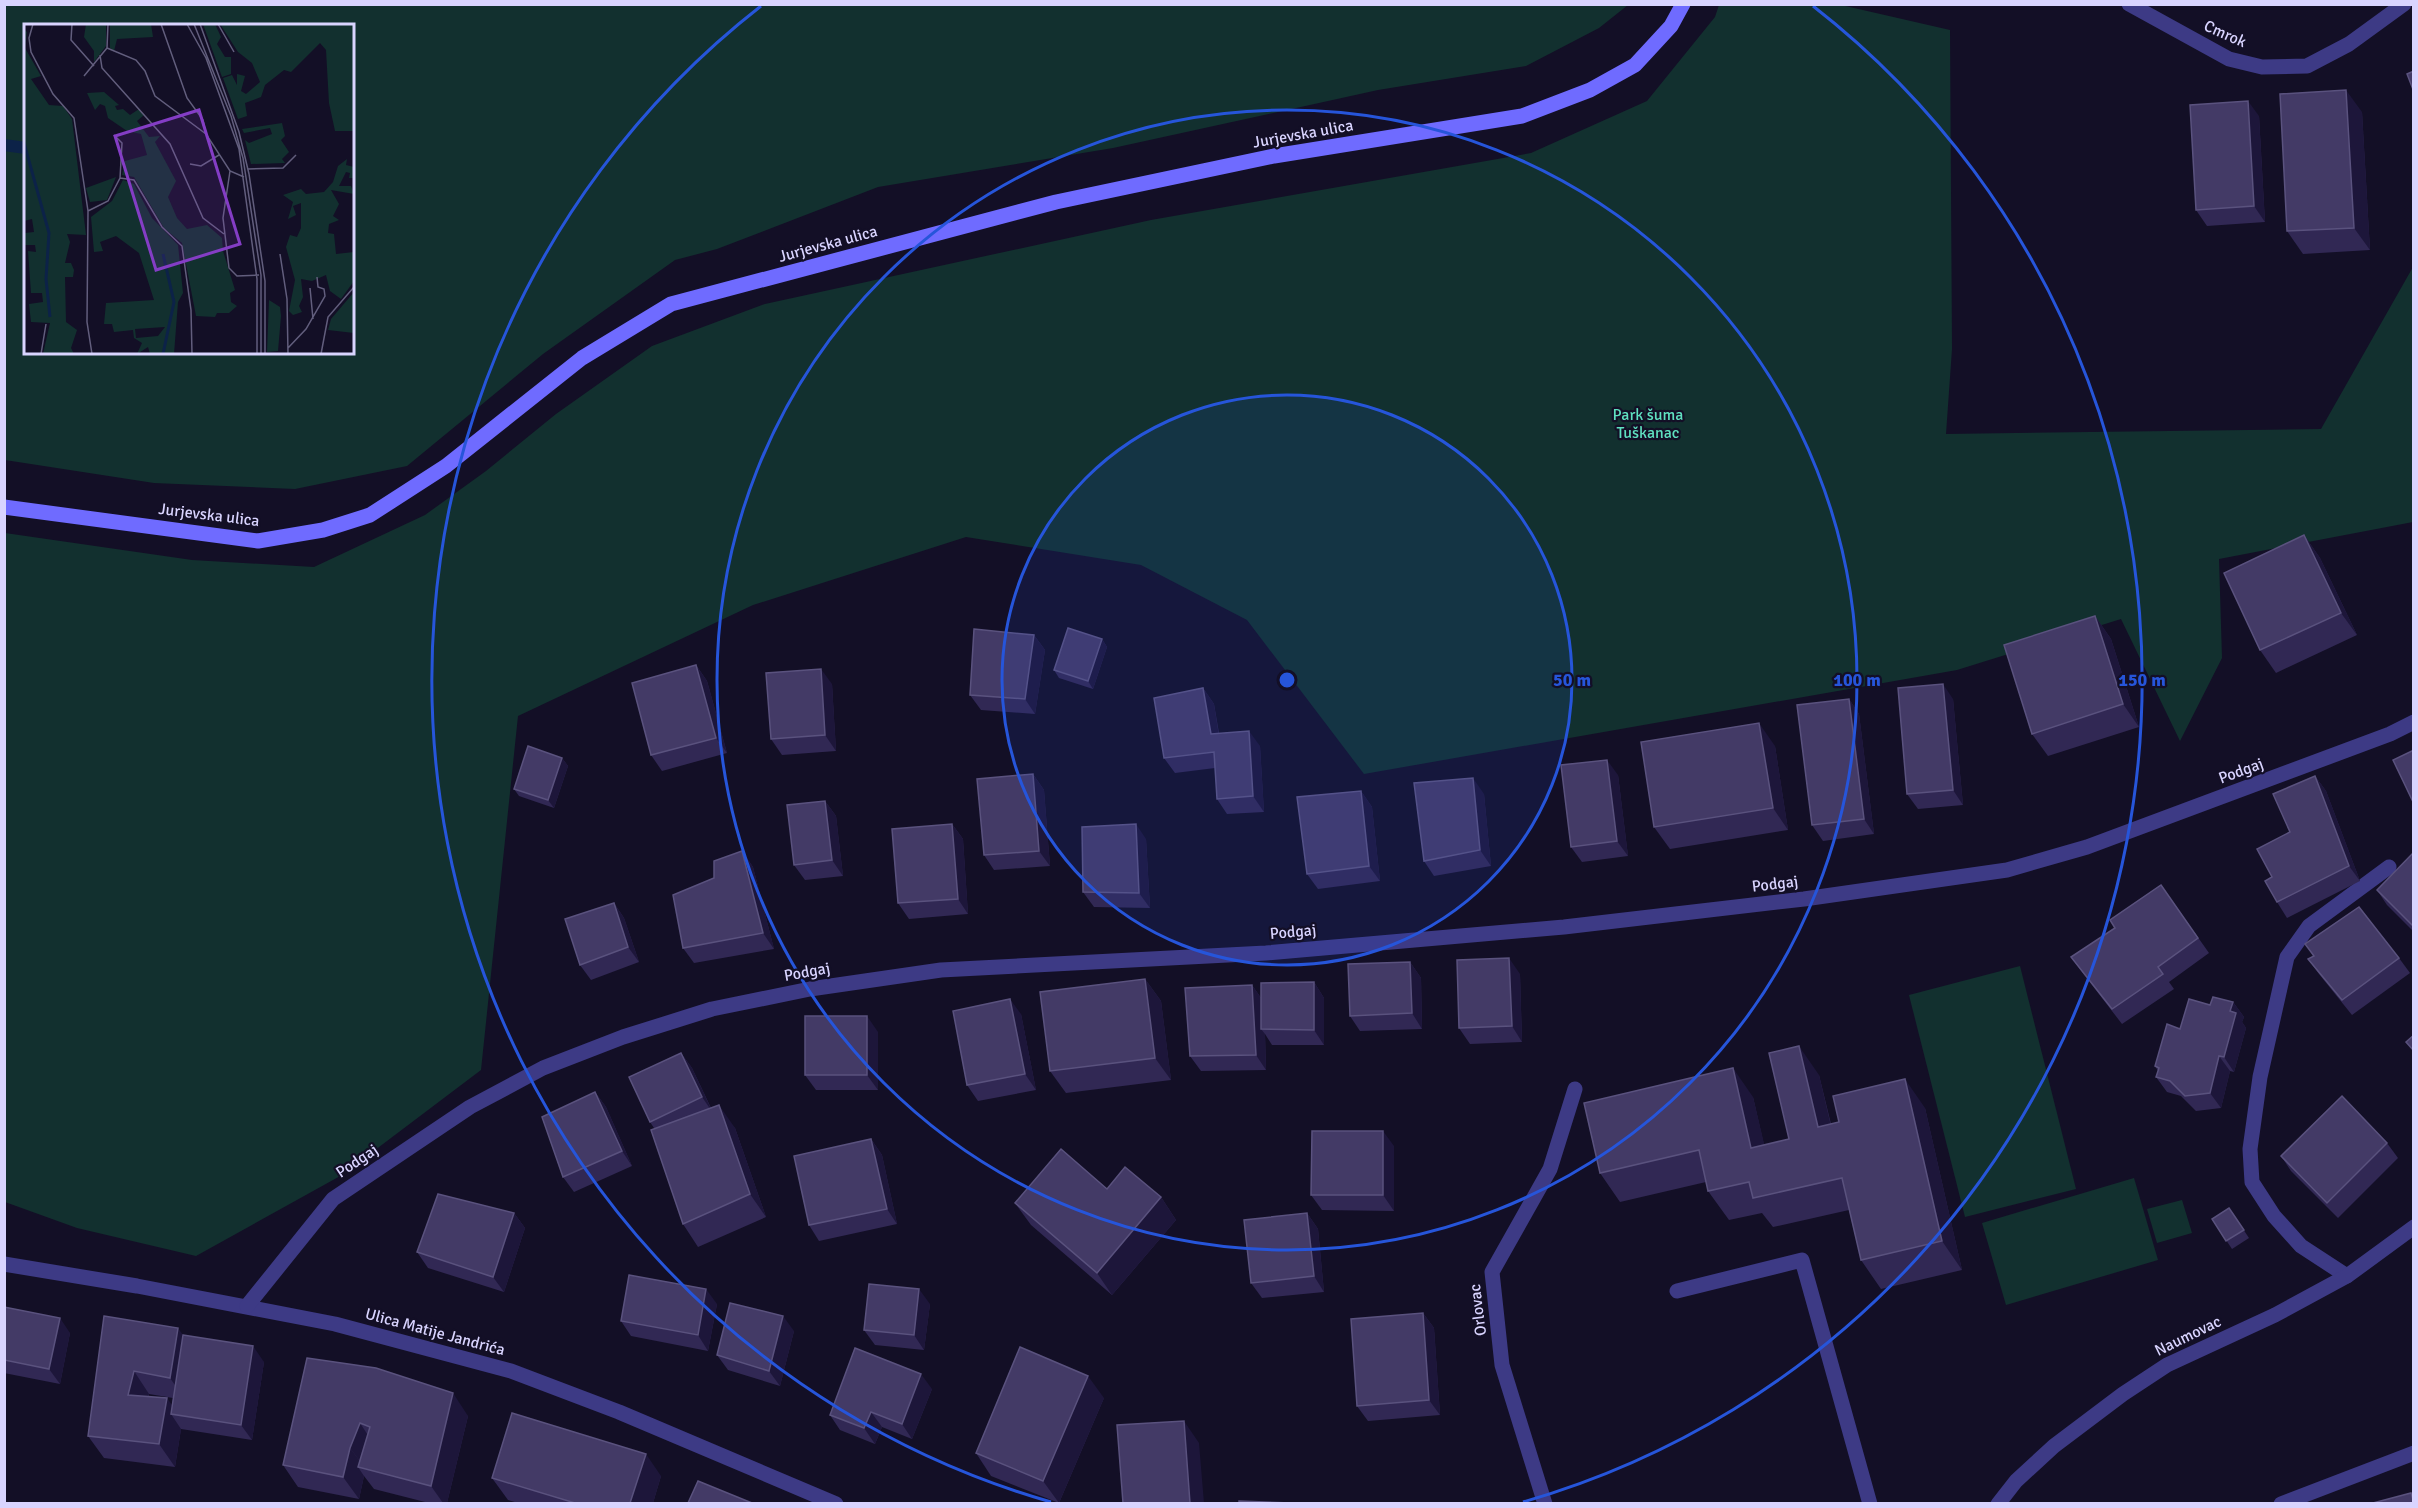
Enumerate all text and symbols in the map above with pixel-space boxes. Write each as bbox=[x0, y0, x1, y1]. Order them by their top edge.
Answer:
street label: Cmrok bbox=[2201, 16, 2249, 52]
inset map bbox=[24, 24, 354, 354]
street label: Jurjevska ulica bbox=[1251, 115, 1355, 153]
street label: Jurjevska ulica bbox=[776, 221, 880, 267]
park label: Park šuma Tuškanac bbox=[1613, 405, 1683, 443]
street label: Jurjevska ulica bbox=[157, 499, 261, 531]
text: 50 m bbox=[1553, 669, 1591, 691]
text: 100 m bbox=[1833, 669, 1881, 691]
text: 150 m bbox=[2118, 669, 2166, 691]
centre of rings bbox=[1277, 670, 1297, 690]
street label: Podgaj bbox=[2216, 754, 2266, 788]
street label: Podgaj bbox=[1751, 871, 1799, 897]
street label: Podgaj bbox=[1269, 920, 1317, 944]
street label: Podgaj bbox=[782, 958, 832, 986]
street label: Podgaj bbox=[332, 1140, 382, 1182]
street label: Orlovac bbox=[1465, 1283, 1491, 1337]
street label: Ulica Matije Jandrića bbox=[363, 1304, 507, 1360]
street label: Naumovac bbox=[2151, 1311, 2225, 1361]

